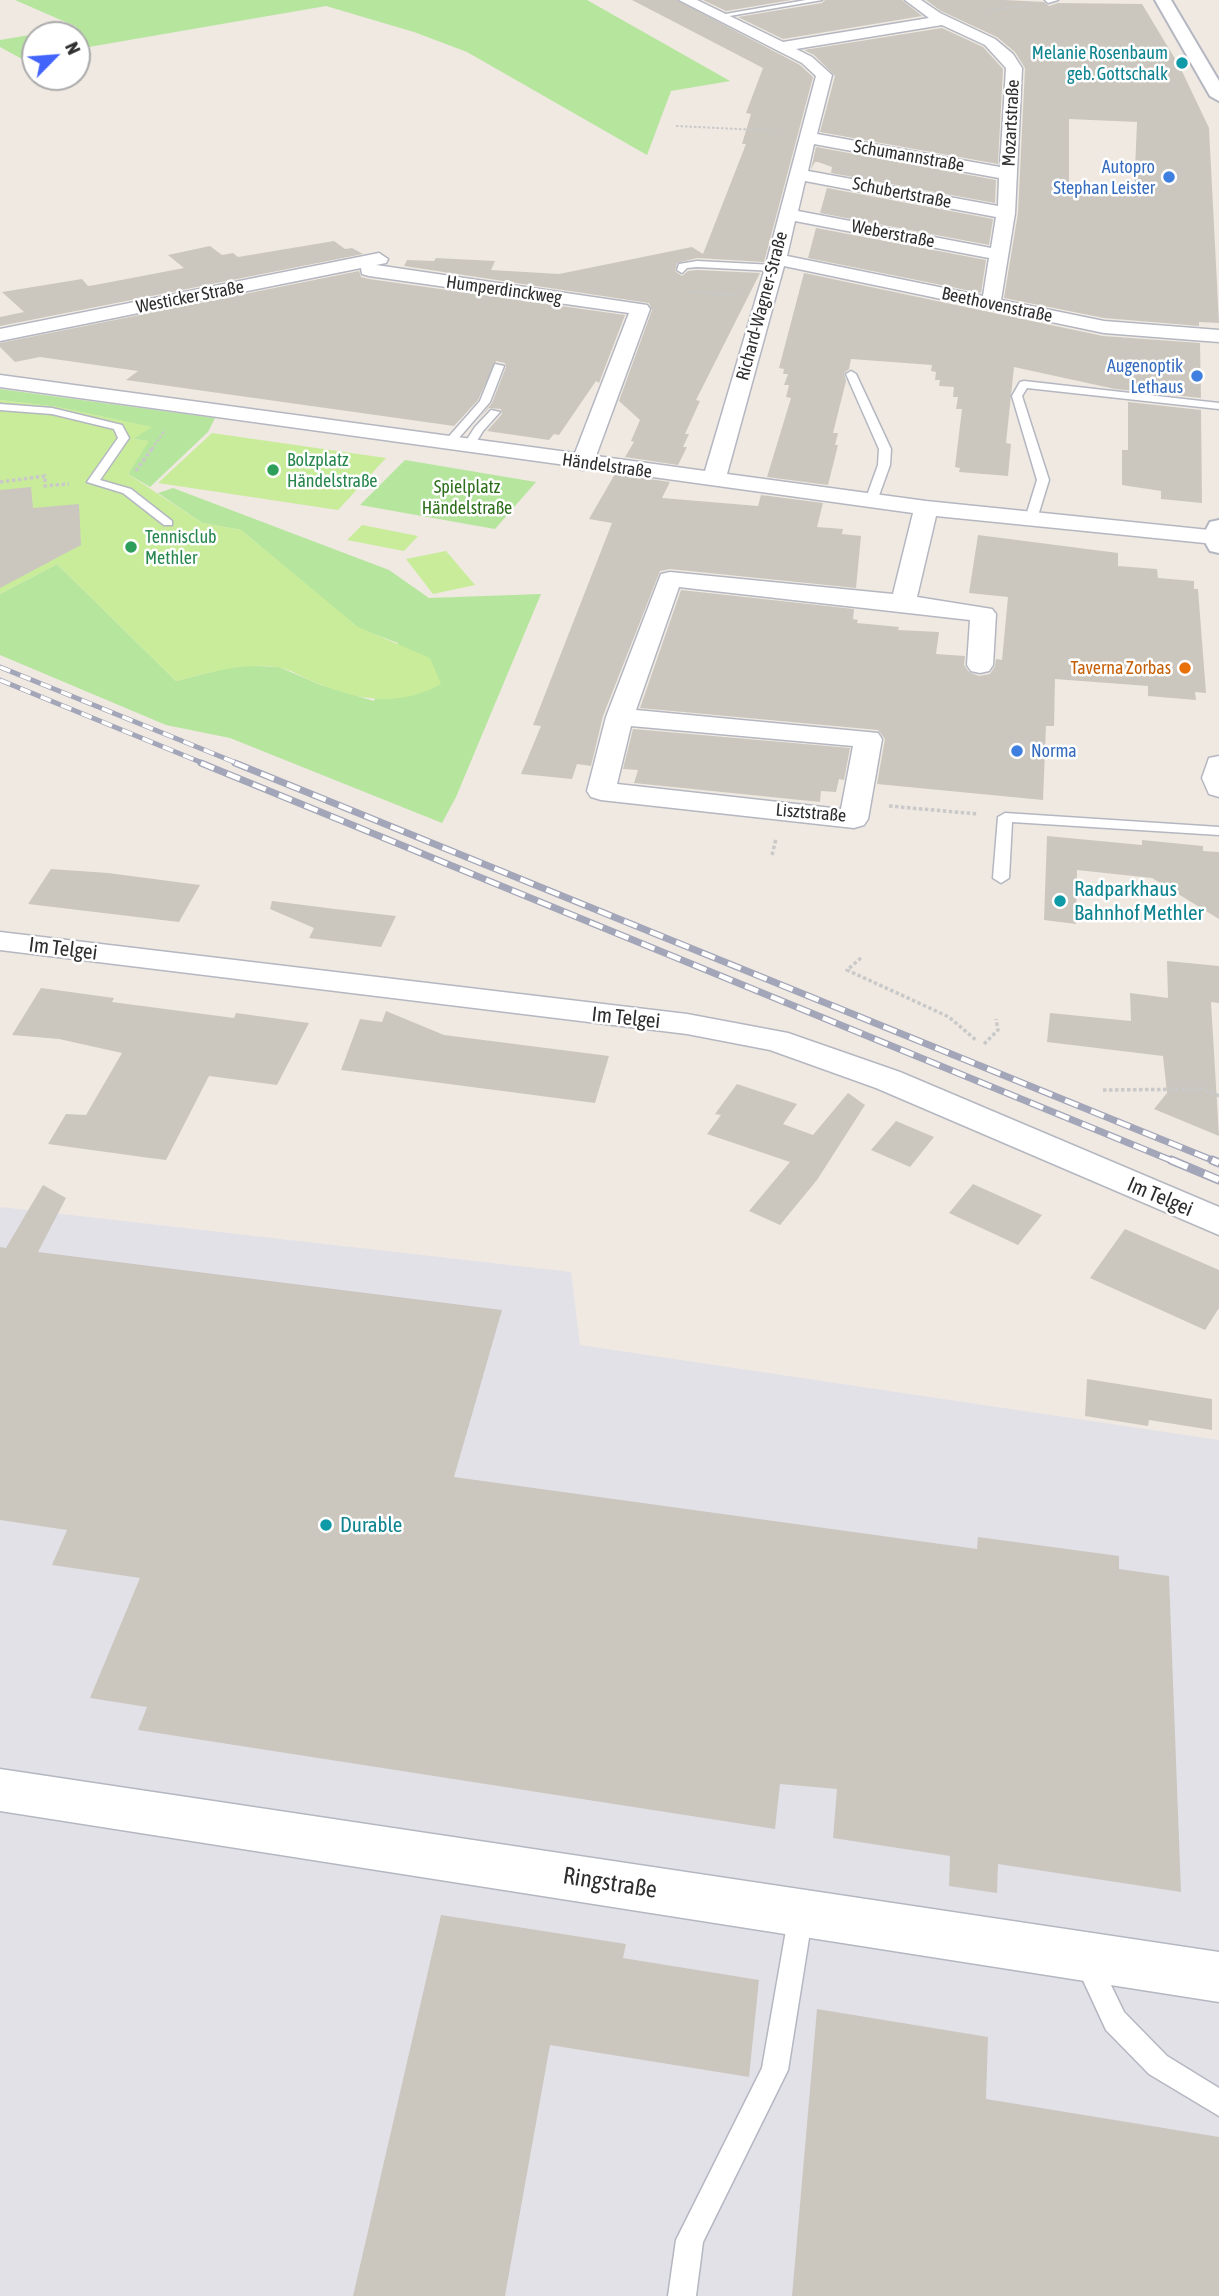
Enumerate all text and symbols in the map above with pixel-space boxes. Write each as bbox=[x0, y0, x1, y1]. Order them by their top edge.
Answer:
north arrow bbox=[21, 21, 91, 91]
text: N bbox=[61, 38, 86, 58]
place label: Melanie Rosenbaum geb. Gottschalk bbox=[1032, 42, 1168, 84]
marker: Melanie Rosenbaum geb. Gottschalk bbox=[1174, 55, 1190, 71]
street label: Mozartstraße bbox=[998, 79, 1024, 167]
street label: Schumannstraße bbox=[852, 136, 966, 176]
place label: Autopro Stephan Leister bbox=[1053, 156, 1155, 198]
marker: Autopro Stephan Leister bbox=[1161, 169, 1177, 185]
street label: Schubertstraße bbox=[851, 173, 953, 213]
street label: Weberstraße bbox=[850, 215, 936, 253]
street label: Richard-Wagner-Straße bbox=[732, 229, 792, 383]
street label: Humperdinckweg bbox=[445, 271, 563, 309]
street label: Westicker Straße bbox=[134, 276, 246, 318]
street label: Beethovenstraße bbox=[940, 283, 1054, 327]
place label: Augenoptik Lethaus bbox=[1107, 355, 1183, 398]
marker: Augenoptik Lethaus bbox=[1189, 368, 1205, 384]
place label: Bolzplatz Händelstraße bbox=[287, 449, 378, 491]
street label: Händelstraße bbox=[561, 449, 653, 483]
marker: Bolzplatz Händelstraße bbox=[265, 462, 281, 478]
park label: Spielplatz Händelstraße bbox=[422, 476, 512, 518]
place label: Tennisclub Methler bbox=[145, 526, 217, 568]
marker: Tennisclub Methler bbox=[123, 539, 139, 555]
place label: Taverna Zorbas bbox=[1071, 657, 1171, 679]
marker: Taverna Zorbas bbox=[1177, 660, 1193, 676]
place label: Norma bbox=[1031, 740, 1077, 762]
marker: Norma bbox=[1009, 743, 1025, 759]
street label: Lisztstraße bbox=[775, 799, 847, 827]
place label: Radparkhaus Bahnhof Methler bbox=[1074, 876, 1204, 926]
marker: Radparkhaus Bahnhof Methler bbox=[1052, 893, 1068, 909]
street label: Im Telgei bbox=[27, 932, 99, 966]
street label: Im Telgei bbox=[590, 1002, 662, 1034]
street label: Im Telgei bbox=[1123, 1172, 1197, 1222]
place label: Durable bbox=[340, 1512, 402, 1538]
marker: Durable bbox=[318, 1517, 334, 1533]
street label: Ringstraße bbox=[561, 1861, 659, 1905]

